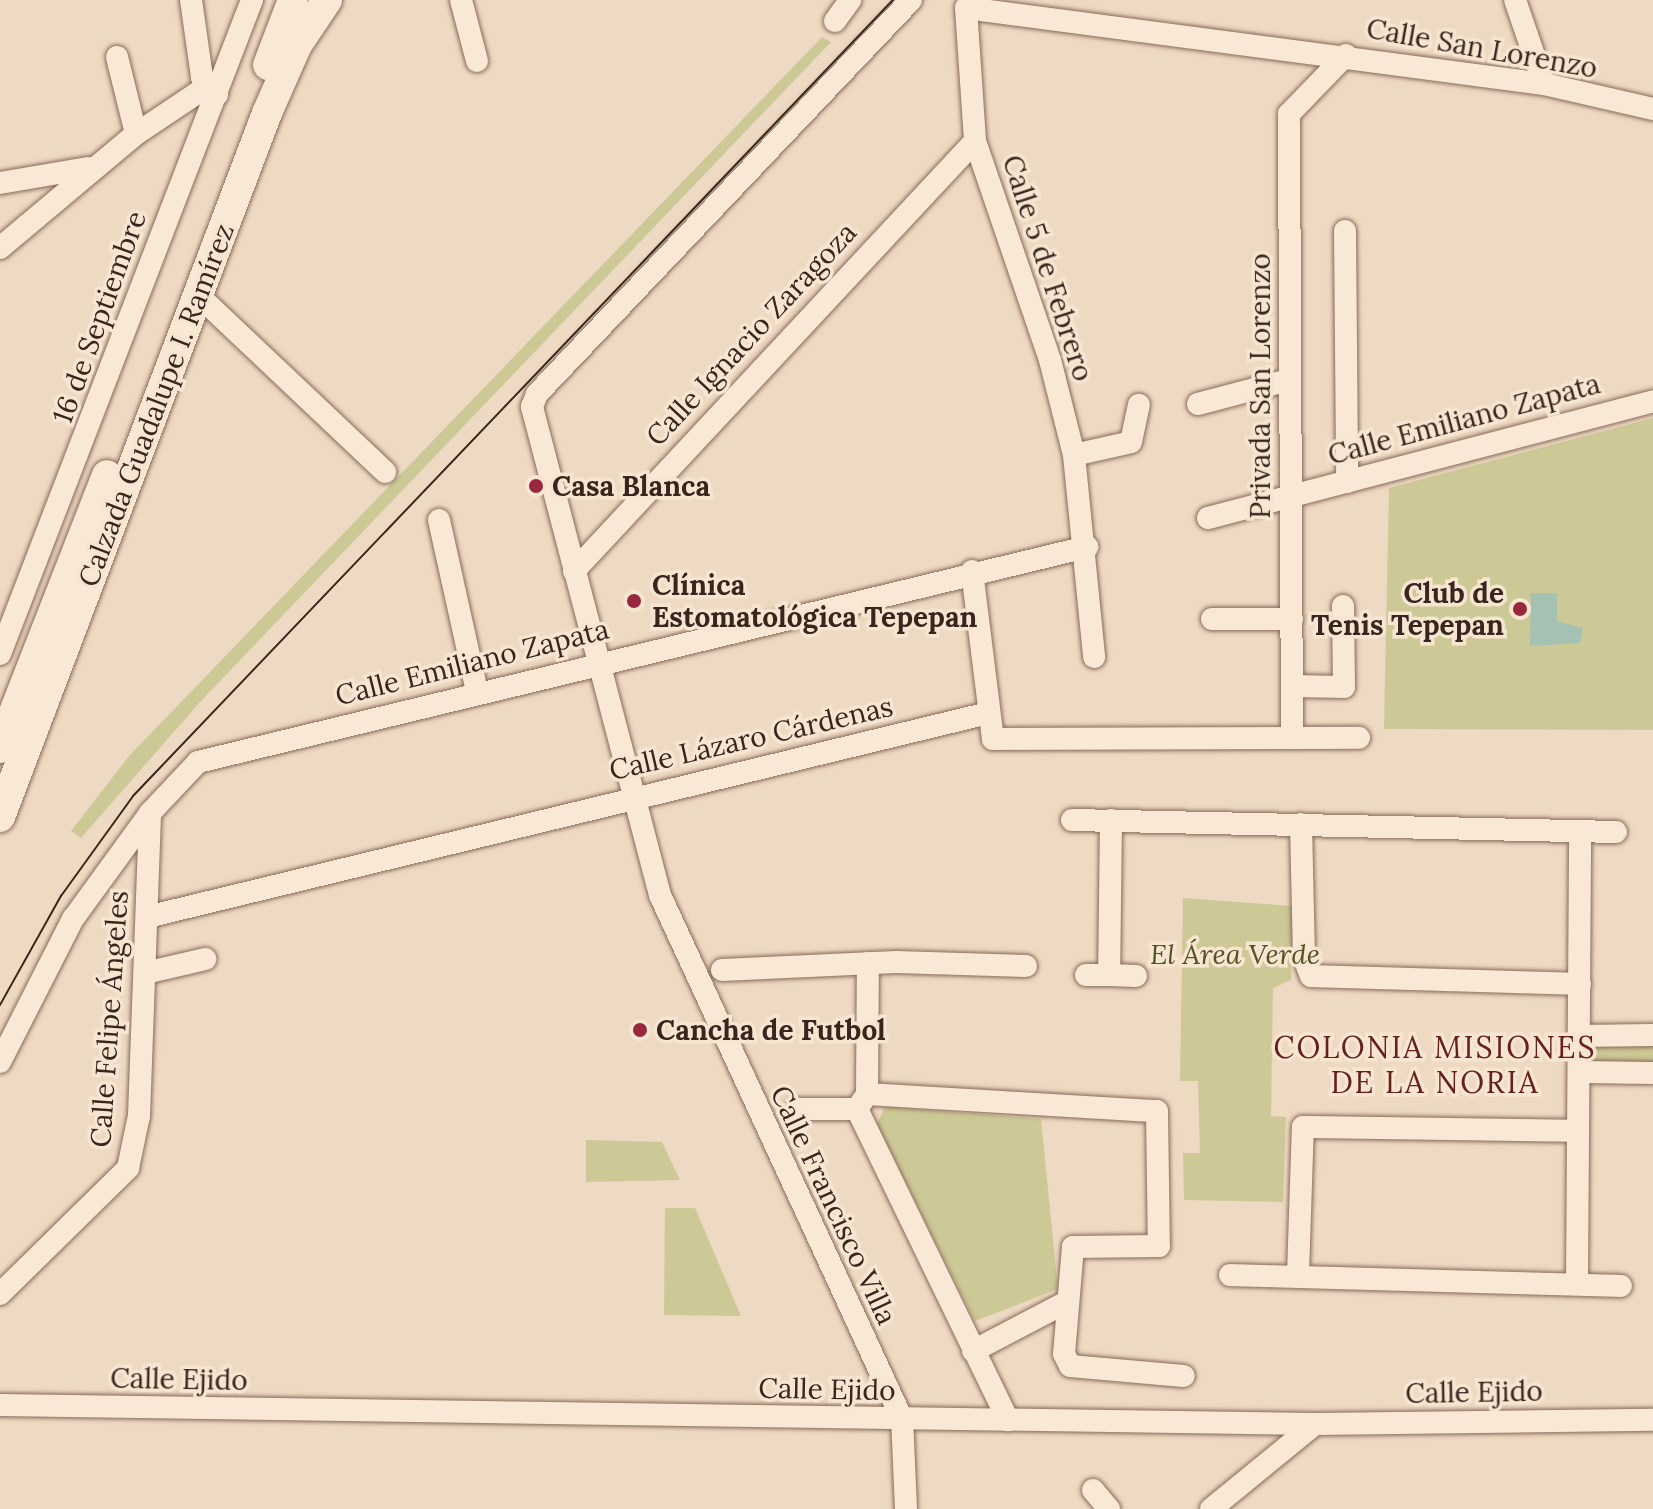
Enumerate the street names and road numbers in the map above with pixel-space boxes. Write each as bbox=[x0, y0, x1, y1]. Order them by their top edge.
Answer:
street label: Calle San Lorenzo bbox=[1364, 11, 1600, 85]
street label: Calle 5 de Febrero bbox=[996, 151, 1100, 385]
street label: 16 de Septiembre bbox=[45, 206, 153, 428]
street label: Calle Ignacio Zaragoza bbox=[639, 216, 863, 452]
street label: Calzada Guadalupe I. Ramírez bbox=[71, 219, 241, 591]
street label: Privada San Lorenzo bbox=[1243, 253, 1277, 519]
street label: Calle Emiliano Zapata bbox=[1324, 366, 1604, 472]
street label: Calle Emiliano Zapata bbox=[332, 612, 612, 712]
street label: Calle Lázaro Cárdenas bbox=[606, 689, 896, 787]
street label: Calle Felipe Ángeles bbox=[83, 889, 135, 1149]
street label: Calle Francisco Villa bbox=[764, 1080, 904, 1330]
street label: Calle Ejido bbox=[110, 1361, 248, 1397]
street label: Calle Ejido bbox=[758, 1371, 896, 1407]
street label: Calle Ejido bbox=[1405, 1374, 1543, 1410]

